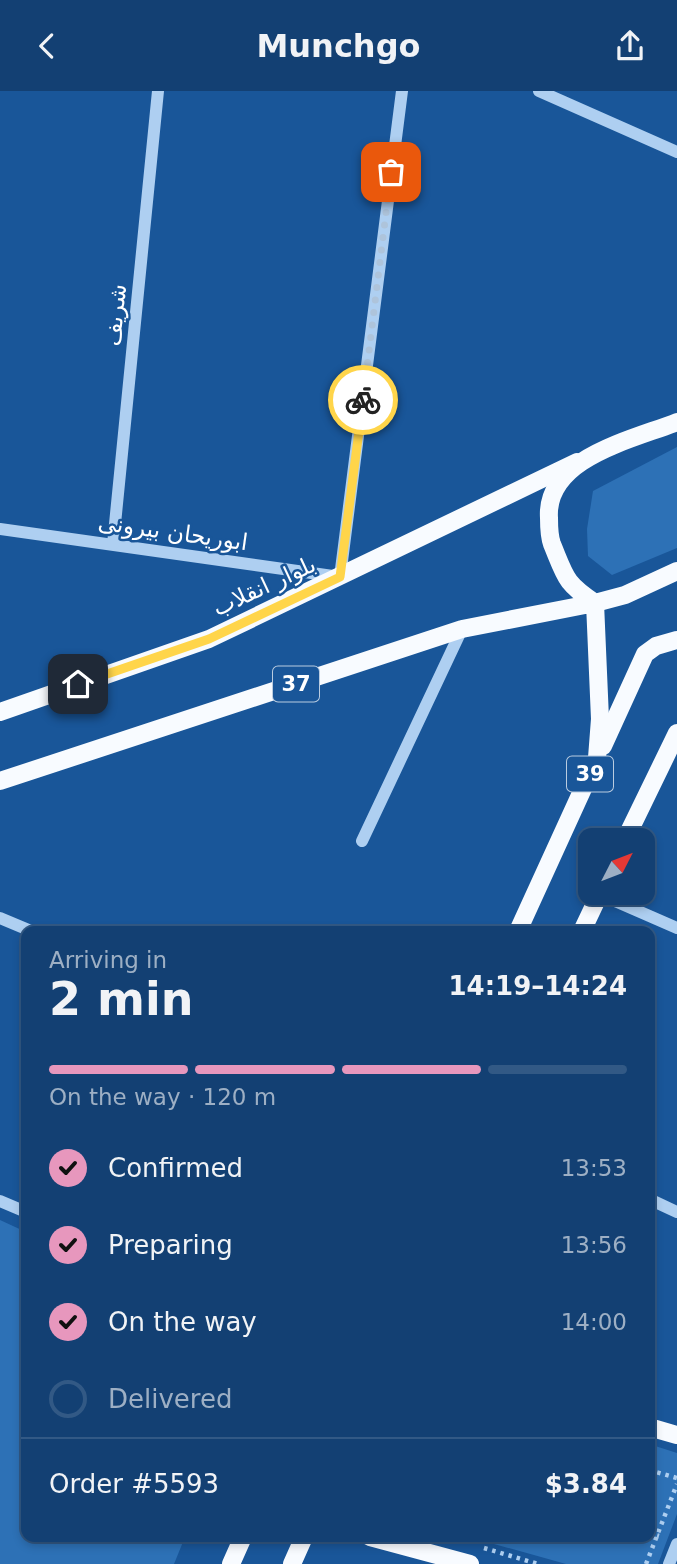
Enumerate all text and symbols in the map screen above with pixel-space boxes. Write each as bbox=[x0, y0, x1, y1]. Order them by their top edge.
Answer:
icon: back bbox=[28, 27, 66, 65]
text: Munchgo bbox=[256, 27, 421, 65]
icon: share bbox=[611, 27, 649, 65]
pin bbox=[361, 142, 421, 202]
icon: bag bbox=[372, 153, 410, 191]
street label: شریف bbox=[99, 283, 132, 347]
courier bbox=[328, 365, 398, 435]
icon: bike bbox=[344, 381, 382, 419]
street label: ابوریحان بیرونی bbox=[96, 509, 250, 556]
street label: بلوار انقلاب bbox=[208, 551, 320, 622]
pin bbox=[48, 654, 108, 714]
icon: home bbox=[59, 665, 97, 703]
road number: 37 bbox=[273, 667, 319, 701]
road number: 39 bbox=[567, 757, 613, 791]
north arrow bbox=[578, 828, 654, 905]
map controls bbox=[578, 828, 655, 905]
text: Arriving in bbox=[49, 947, 167, 973]
text: 14:19–14:24 bbox=[448, 971, 627, 1001]
text: 2 min bbox=[49, 972, 193, 1026]
text: On the way · 120 m bbox=[49, 1084, 276, 1110]
icon: check bbox=[49, 1149, 87, 1187]
text: Confirmed bbox=[108, 1153, 243, 1183]
text: 13:53 bbox=[561, 1155, 627, 1181]
icon: check bbox=[49, 1226, 87, 1264]
text: Preparing bbox=[108, 1230, 233, 1260]
text: 13:56 bbox=[561, 1232, 627, 1258]
icon: check bbox=[49, 1303, 87, 1341]
text: On the way bbox=[108, 1307, 257, 1337]
text: 14:00 bbox=[561, 1309, 627, 1335]
text: Delivered bbox=[108, 1384, 232, 1414]
text: Order #5593 bbox=[49, 1469, 219, 1499]
text: $3.84 bbox=[545, 1469, 627, 1499]

